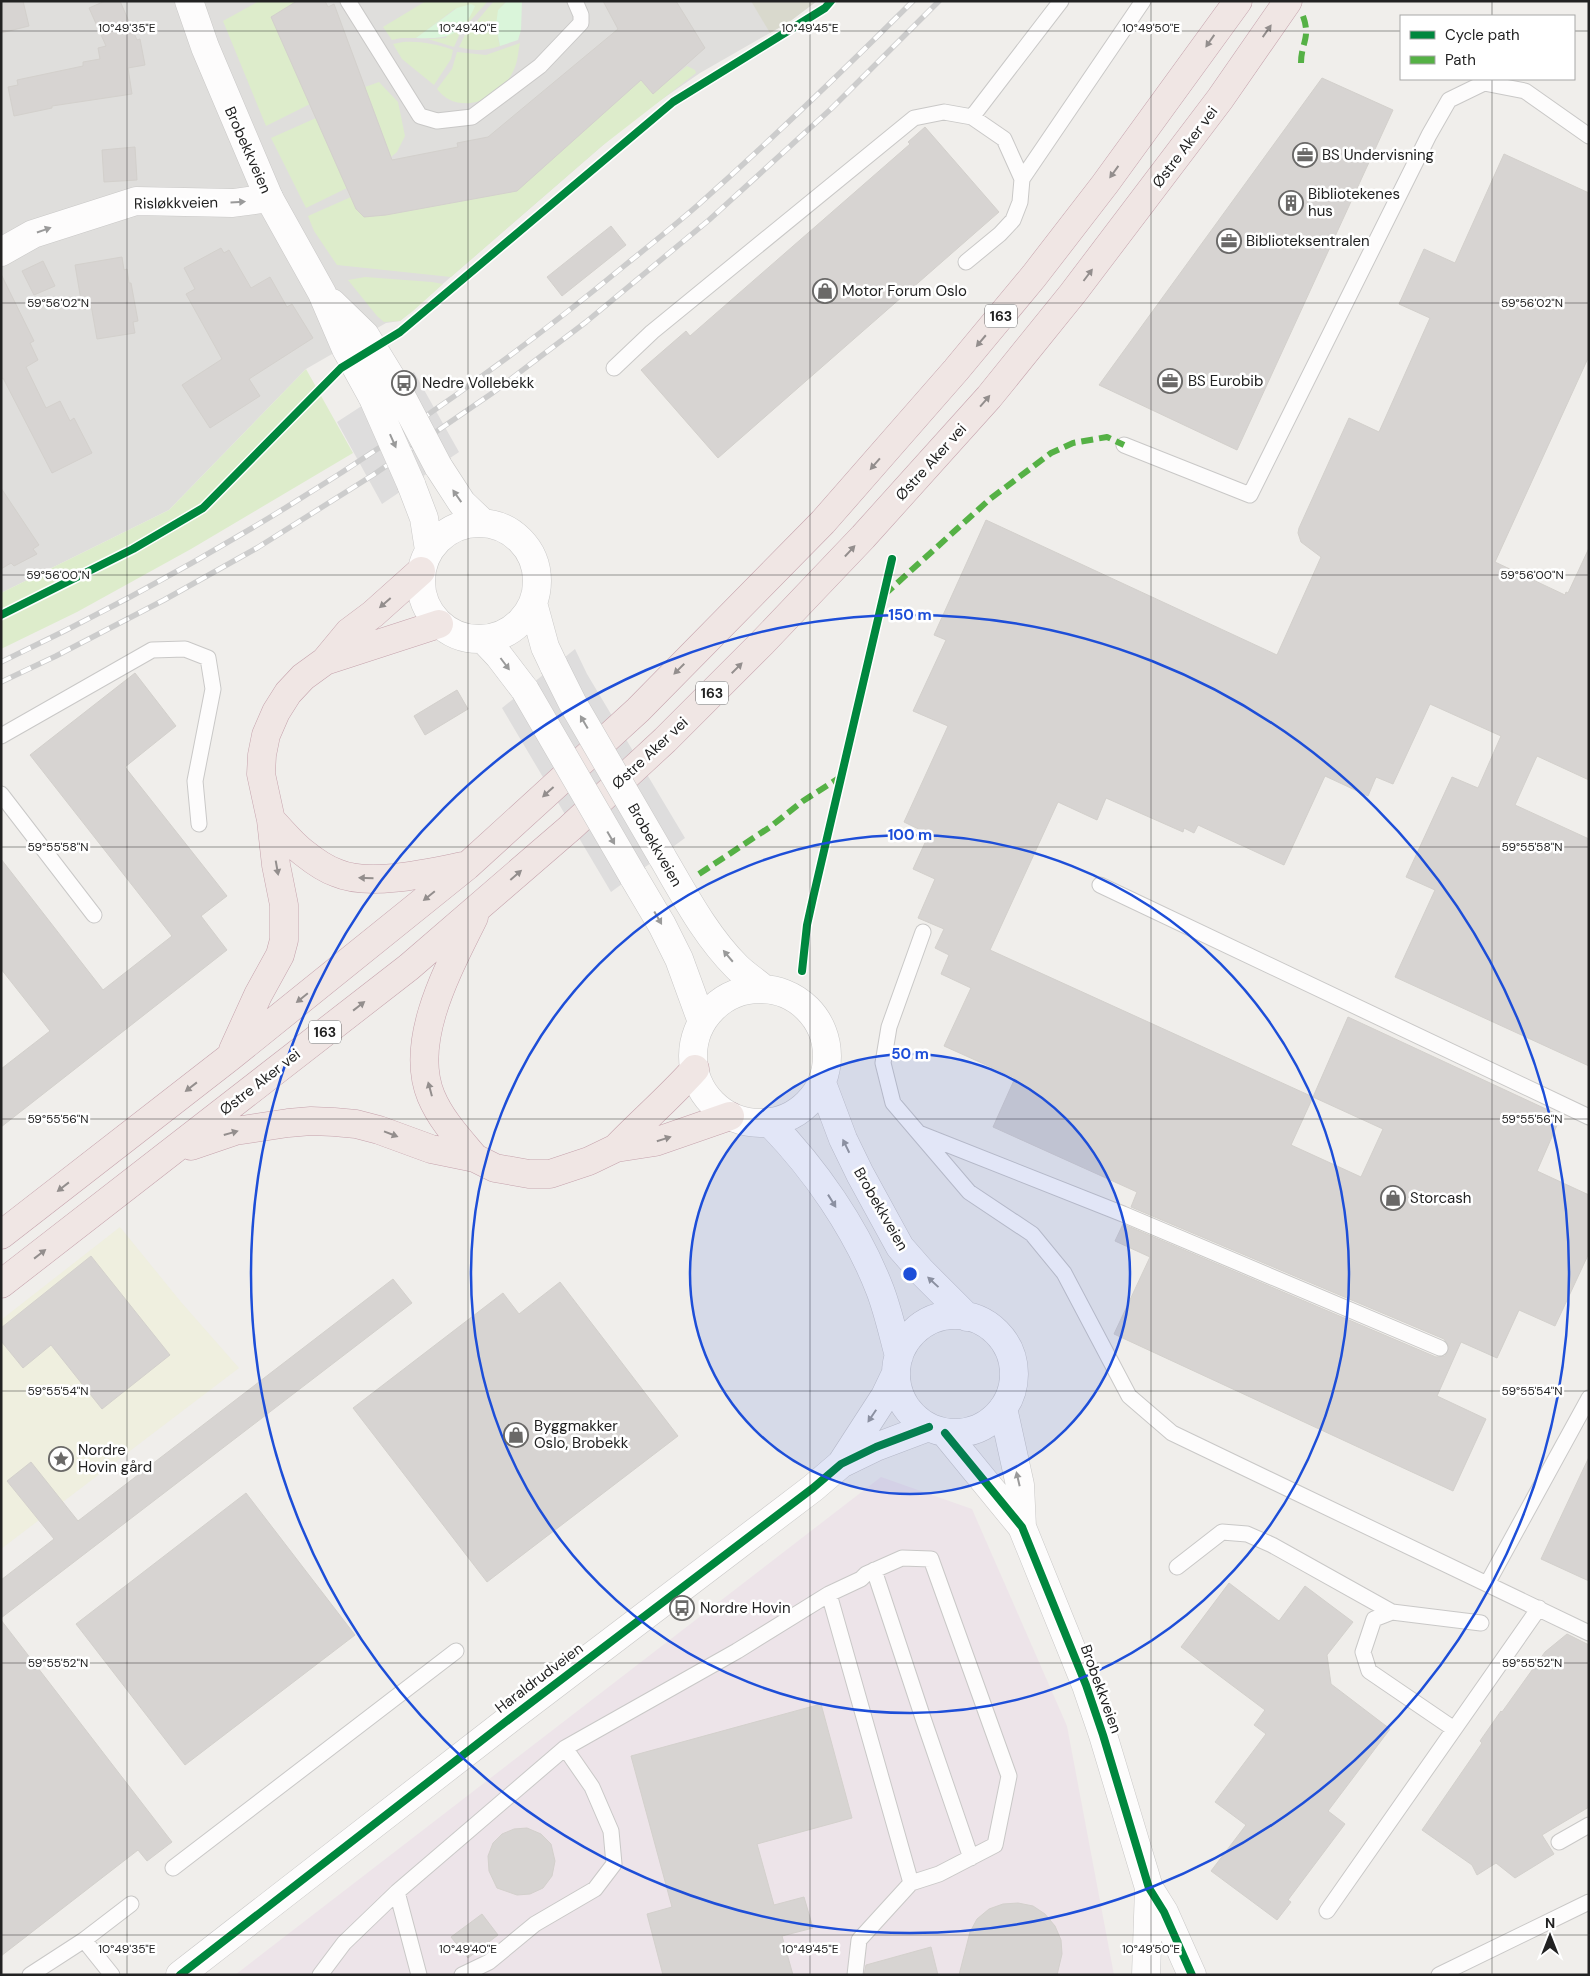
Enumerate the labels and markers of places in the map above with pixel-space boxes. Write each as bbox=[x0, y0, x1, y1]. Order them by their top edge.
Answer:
office icon: BS Undervisning bbox=[1292, 142, 1318, 168]
place label: BS Undervisning bbox=[1322, 145, 1434, 165]
place label: Bibliotekenes hus bbox=[1308, 184, 1400, 221]
building icon: Bibliotekenes hus bbox=[1278, 190, 1304, 216]
office icon: Biblioteksentralen bbox=[1216, 228, 1242, 254]
place label: Biblioteksentralen bbox=[1246, 231, 1370, 251]
shop icon: Motor Forum Oslo bbox=[812, 278, 838, 304]
place label: Motor Forum Oslo bbox=[842, 281, 967, 301]
office icon: BS Eurobib bbox=[1157, 368, 1183, 394]
bus stop icon: Nedre Vollebekk bbox=[391, 370, 417, 396]
place label: BS Eurobib bbox=[1188, 371, 1263, 391]
place label: Nedre Vollebekk bbox=[422, 373, 535, 393]
shop icon: Storcash bbox=[1380, 1185, 1406, 1211]
place label: Storcash bbox=[1410, 1188, 1471, 1208]
centre of rings bbox=[901, 1265, 919, 1283]
place label: Byggmakker Oslo, Brobekk bbox=[534, 1416, 629, 1453]
shop icon: Byggmakker Oslo, Brobekk bbox=[503, 1422, 529, 1448]
place label: Nordre Hovin gård bbox=[78, 1440, 152, 1477]
place icon: Nordre Hovin gård bbox=[48, 1446, 74, 1472]
bus stop icon: Nordre Hovin bbox=[669, 1595, 695, 1621]
place label: Nordre Hovin bbox=[700, 1598, 791, 1618]

